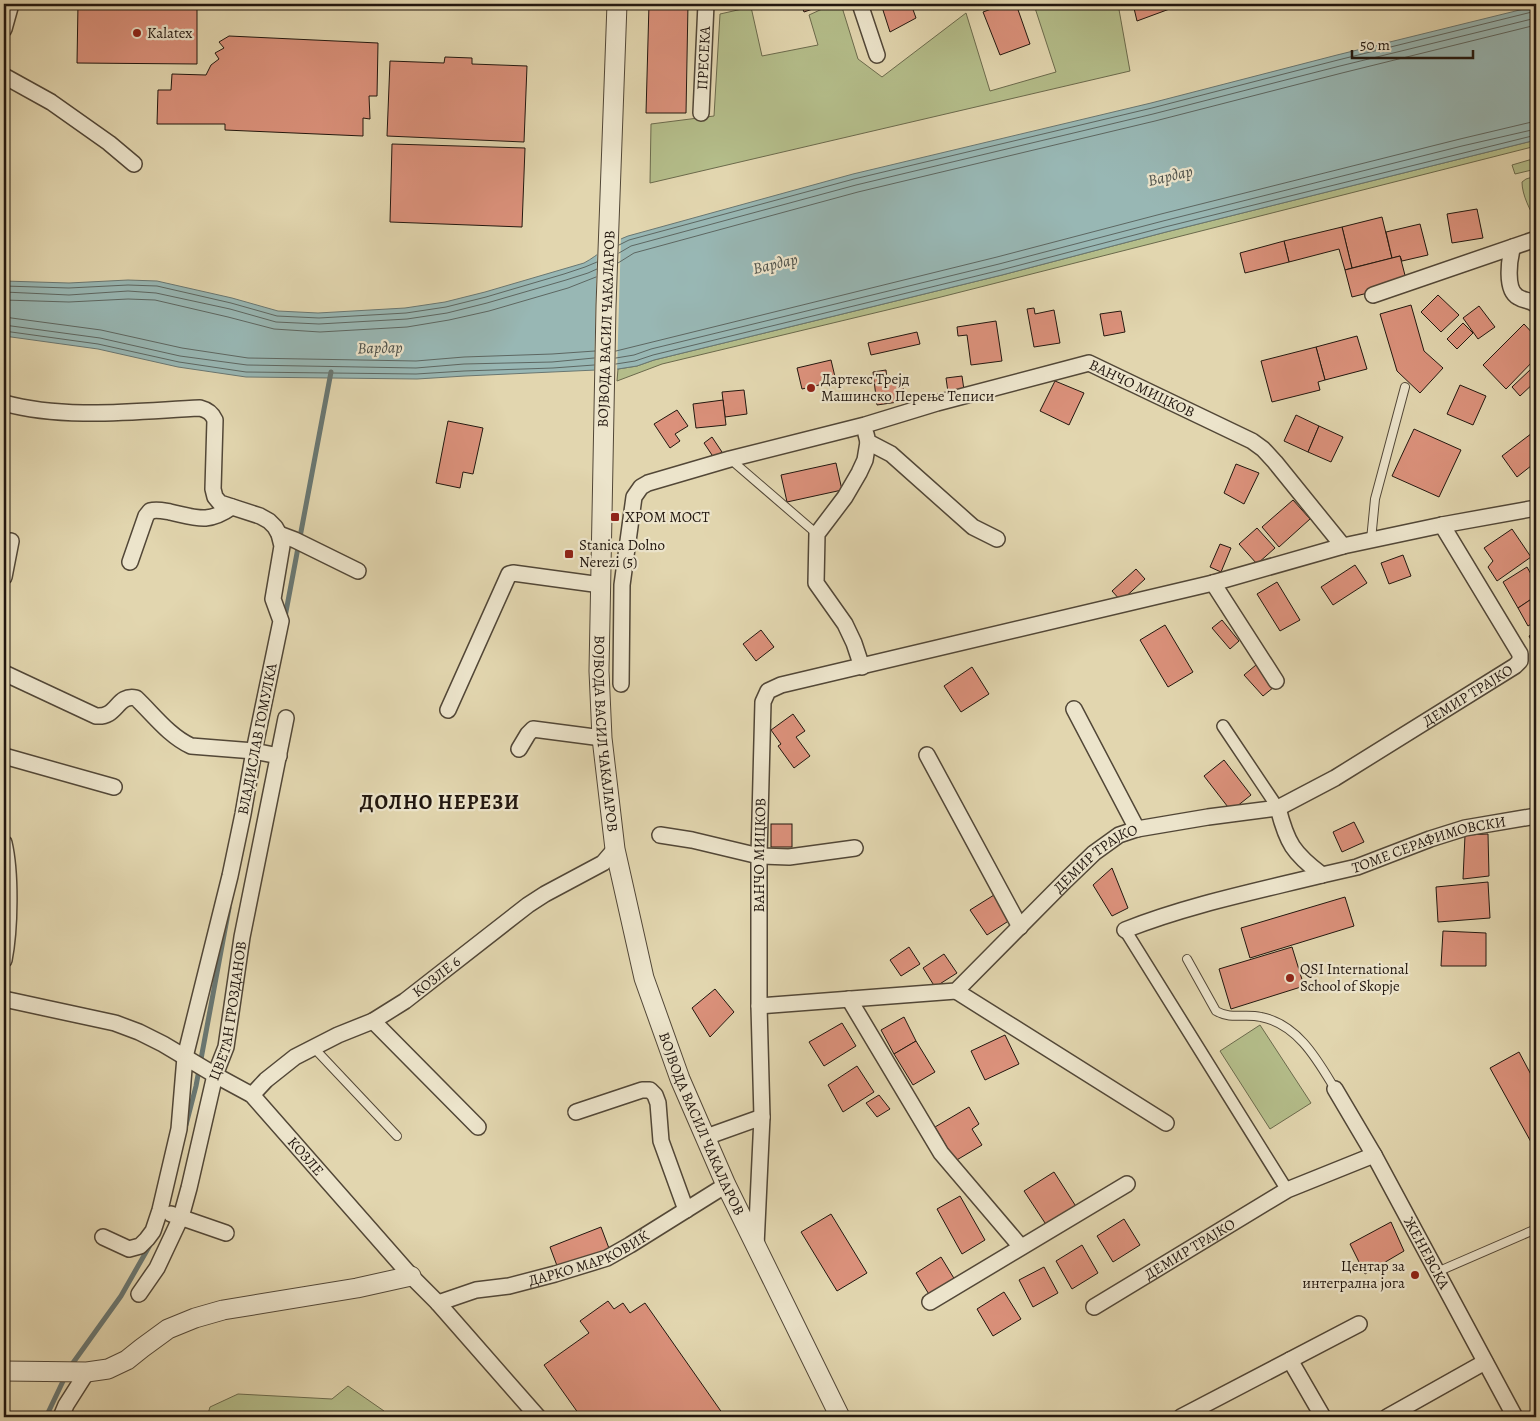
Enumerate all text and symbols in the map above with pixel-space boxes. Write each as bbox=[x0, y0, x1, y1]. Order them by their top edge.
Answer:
place label: Kalatex bbox=[147, 23, 192, 43]
street label: ПРЕСЕКА bbox=[692, 25, 715, 90]
marker: Kalatex bbox=[131, 27, 143, 39]
scale bar bbox=[1352, 28, 1474, 60]
text: 50 m bbox=[1360, 35, 1390, 55]
water label: Вардар bbox=[1146, 160, 1195, 192]
street label: ВОЈВОДА ВАСИЛ ЧАКАЛАРОВ bbox=[593, 230, 619, 428]
water label: Вардар bbox=[751, 248, 800, 280]
water label: Вардар bbox=[357, 337, 403, 359]
street label: ВАНЧО МИЦКОВ bbox=[1086, 355, 1198, 422]
place label: Дартекс Трејд Машинско Перење Теписи bbox=[821, 369, 994, 406]
marker: Дартекс Трејд Машинско Перење Теписи bbox=[805, 382, 817, 394]
place label: ХРОМ МОСТ bbox=[625, 507, 710, 527]
marker: ХРОМ МОСТ bbox=[609, 511, 621, 523]
place label: Stanica Dolno Nerezi (5) bbox=[579, 535, 665, 572]
marker: Stanica Dolno Nerezi (5) bbox=[563, 548, 575, 560]
street label: ВОЈВОДА ВАСИЛ ЧАКАЛАРОВ bbox=[589, 635, 623, 833]
street label: ДЕМИР ТРАЈКО bbox=[1419, 660, 1517, 731]
street label: ВЛАДИСЛАВ ГОМУЛКА bbox=[232, 661, 282, 817]
district label: ДОЛНО НЕРЕЗИ bbox=[360, 789, 520, 816]
street label: ВАНЧО МИЦКОВ bbox=[749, 798, 771, 913]
street label: ТОМЕ СЕРАФИМОВСКИ bbox=[1350, 811, 1507, 878]
street label: ДЕМИР ТРАЈКО bbox=[1049, 820, 1140, 897]
street label: ЦВЕТАН ГРОЗДАНОВ bbox=[204, 940, 251, 1083]
street label: КОЗЛЕ 6 bbox=[408, 951, 465, 1002]
place label: QSI International School of Skopje bbox=[1300, 959, 1409, 996]
marker: QSI International School of Skopje bbox=[1284, 972, 1296, 984]
street label: ВОЈВОДА ВАСИЛ ЧАКАЛАРОВ bbox=[654, 1029, 749, 1219]
street label: КОЗЛЕ bbox=[283, 1132, 328, 1180]
street label: ЖЕНЕВСКА bbox=[1399, 1213, 1454, 1293]
street label: ДЕМИР ТРАЈКО bbox=[1141, 1214, 1239, 1284]
street label: ДАРКО МАРКОВИЌ bbox=[526, 1225, 653, 1291]
place label: Центар за интегрална јога bbox=[1302, 1256, 1405, 1293]
marker: Центар за интегрална јога bbox=[1409, 1269, 1421, 1281]

